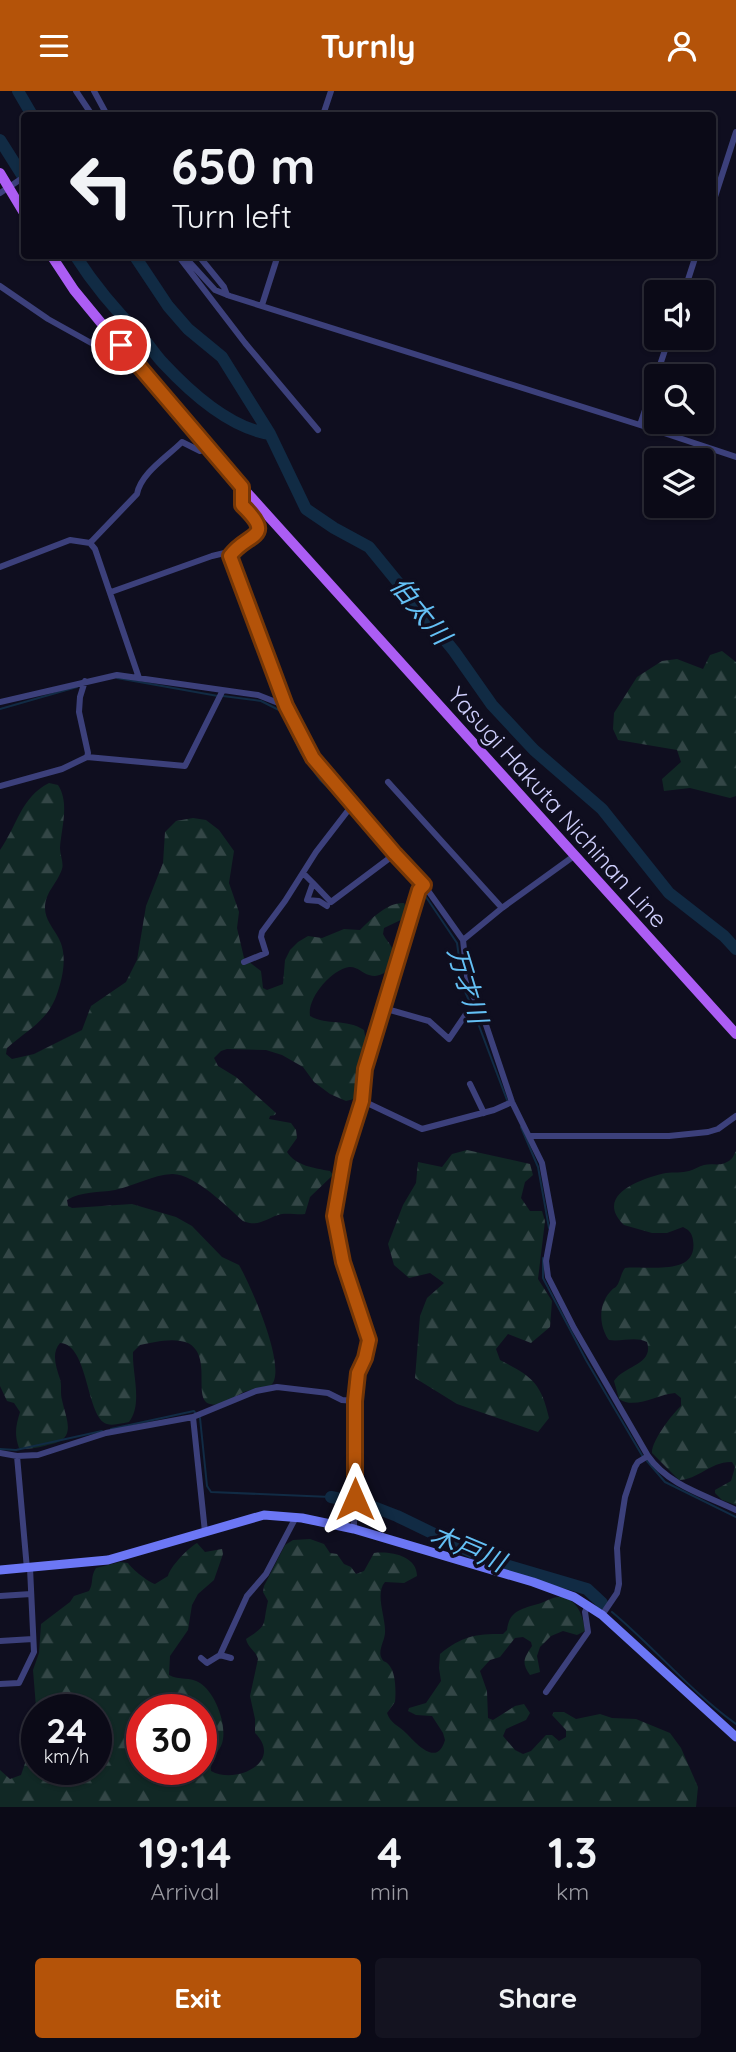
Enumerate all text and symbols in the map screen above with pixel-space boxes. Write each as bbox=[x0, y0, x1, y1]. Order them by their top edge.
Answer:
text: Turnly bbox=[321, 26, 415, 66]
icon: menu bbox=[35, 27, 73, 65]
icon: person bbox=[663, 27, 701, 65]
text: 650 m bbox=[171, 135, 315, 196]
icon: left bbox=[56, 140, 147, 231]
text: Turn left bbox=[171, 196, 292, 236]
map controls bbox=[644, 280, 714, 518]
button: sound bbox=[644, 280, 714, 350]
pin bbox=[91, 315, 151, 375]
icon: arrive bbox=[102, 326, 140, 364]
button: search bbox=[644, 364, 714, 434]
button: layers bbox=[644, 448, 714, 518]
water label: 伯太川 bbox=[384, 569, 460, 653]
street label: Yasugi Hakuta Nichinan Line bbox=[442, 680, 674, 934]
water label: 万才川 bbox=[441, 943, 496, 1030]
position arrow bbox=[318, 1462, 392, 1536]
water label: 木戸川 bbox=[426, 1518, 513, 1580]
speed limit sign: 30 bbox=[126, 1694, 217, 1785]
text: 24 bbox=[46, 1708, 87, 1752]
text: km/h bbox=[44, 1745, 89, 1768]
text: 19:14 bbox=[139, 1826, 231, 1879]
text: 4 bbox=[377, 1826, 402, 1879]
text: 1.3 bbox=[548, 1826, 597, 1879]
text: Arrival bbox=[151, 1877, 219, 1906]
text: min bbox=[370, 1877, 409, 1906]
text: km bbox=[556, 1877, 589, 1906]
button: Exit bbox=[35, 1958, 361, 2038]
button: Share bbox=[375, 1958, 701, 2038]

